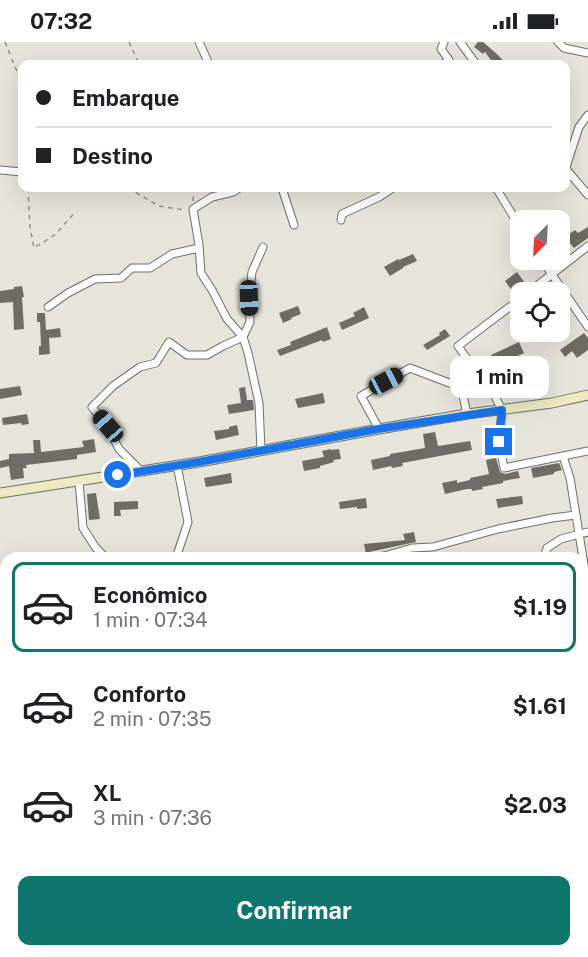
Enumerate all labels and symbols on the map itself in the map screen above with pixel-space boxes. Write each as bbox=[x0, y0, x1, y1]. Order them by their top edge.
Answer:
north arrow bbox=[510, 210, 570, 270]
car bbox=[239, 280, 259, 316]
callout: 1 min bbox=[450, 355, 548, 397]
car bbox=[366, 365, 406, 397]
car bbox=[89, 407, 127, 445]
route end bbox=[485, 428, 512, 455]
route start bbox=[104, 461, 131, 488]

